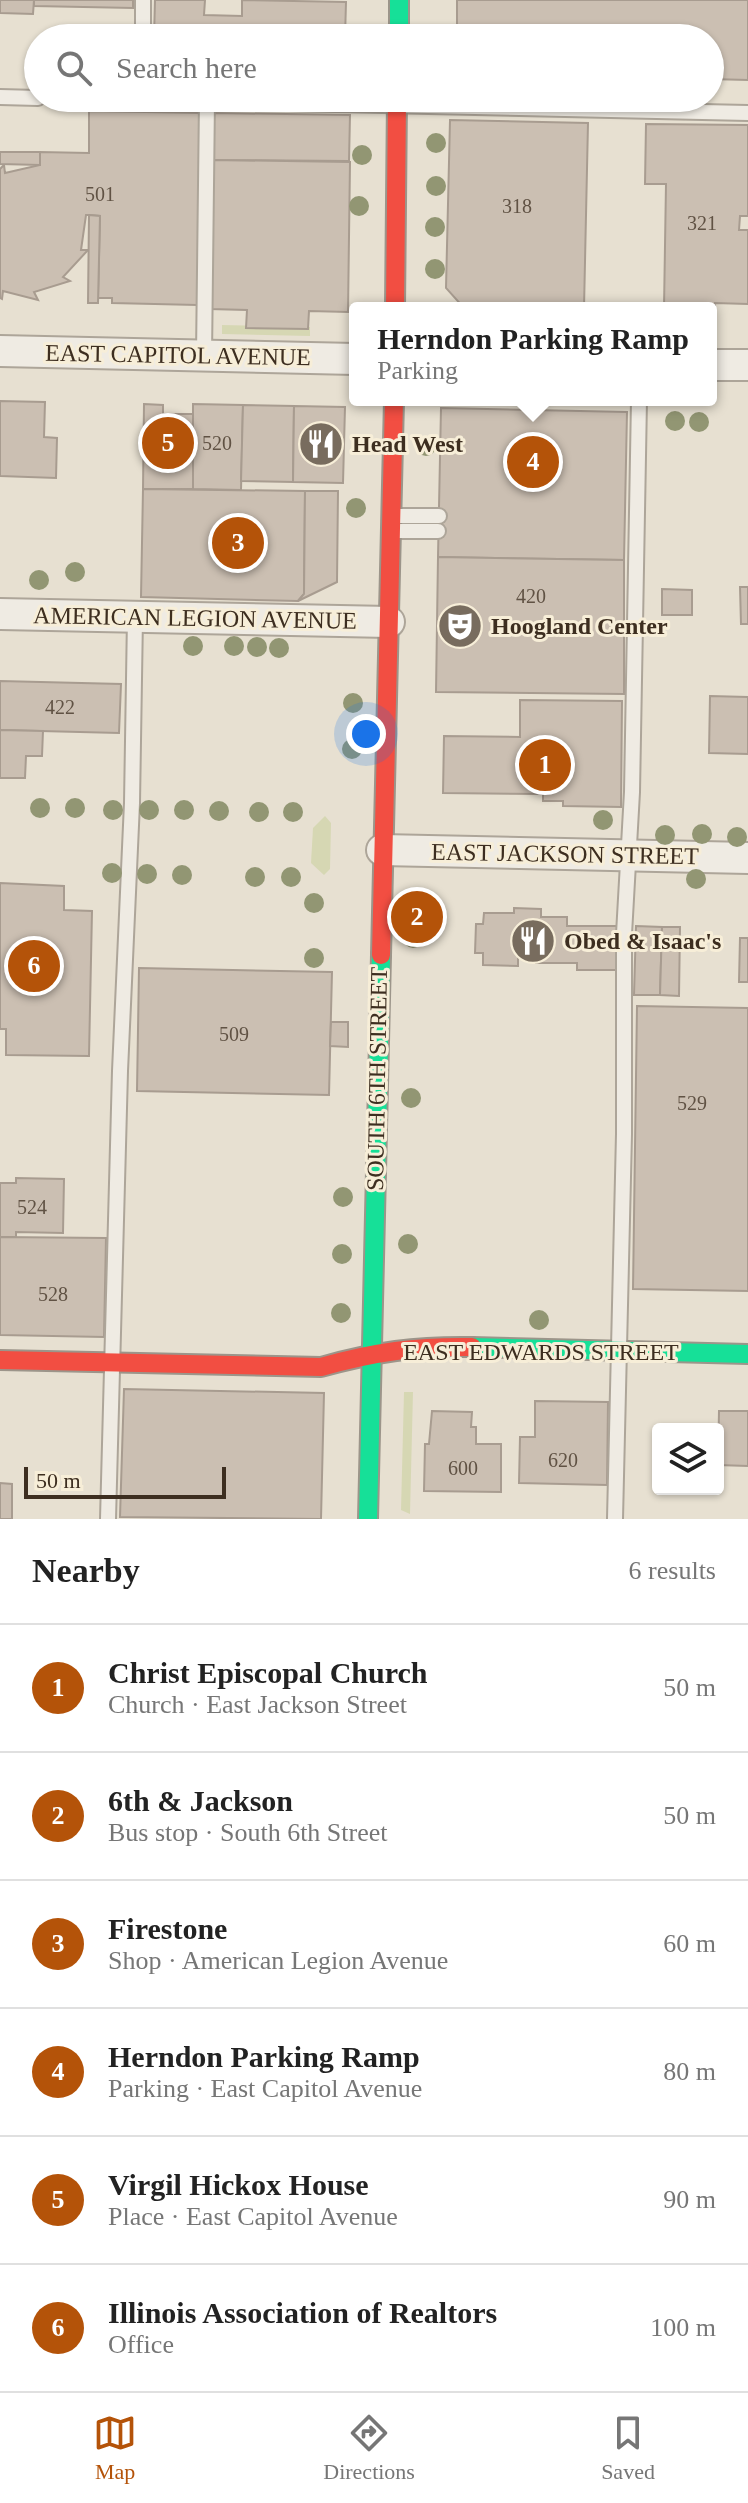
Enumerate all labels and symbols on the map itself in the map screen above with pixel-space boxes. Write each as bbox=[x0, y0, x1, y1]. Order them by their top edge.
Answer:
house number: 501 bbox=[85, 183, 115, 205]
house number: 318 bbox=[502, 195, 532, 217]
house number: 321 bbox=[687, 212, 717, 234]
street label: EAST CAPITOL AVENUE bbox=[45, 340, 311, 370]
pin: 5 bbox=[142, 413, 194, 473]
restaurant icon: Head West bbox=[297, 420, 345, 468]
place label: Head West bbox=[352, 431, 463, 457]
house number: 520 bbox=[202, 432, 232, 454]
pin: 4 bbox=[507, 432, 559, 492]
pin: 3 bbox=[212, 513, 264, 573]
house number: 420 bbox=[516, 585, 546, 607]
street label: AMERICAN LEGION AVENUE bbox=[33, 602, 357, 634]
theatre icon: Hoogland Center bbox=[436, 602, 484, 650]
place label: Hoogland Center bbox=[491, 613, 668, 639]
house number: 422 bbox=[45, 696, 75, 718]
your location bbox=[346, 714, 386, 754]
pin: 1 bbox=[519, 735, 571, 795]
street label: EAST JACKSON STREET bbox=[431, 839, 699, 869]
pin: 2 bbox=[391, 887, 443, 947]
restaurant icon: Obed & Isaac's bbox=[509, 917, 557, 965]
place label: Obed & Isaac's bbox=[564, 928, 721, 954]
pin: 6 bbox=[8, 936, 60, 996]
street label: SOUTH 6TH STREET bbox=[362, 966, 392, 1191]
house number: 509 bbox=[219, 1023, 249, 1045]
house number: 529 bbox=[677, 1092, 707, 1114]
house number: 524 bbox=[17, 1196, 47, 1218]
house number: 528 bbox=[38, 1283, 68, 1305]
street label: EAST EDWARDS STREET bbox=[403, 1339, 679, 1365]
house number: 620 bbox=[548, 1449, 578, 1471]
house number: 600 bbox=[448, 1457, 478, 1479]
scale bar bbox=[24, 1463, 226, 1499]

